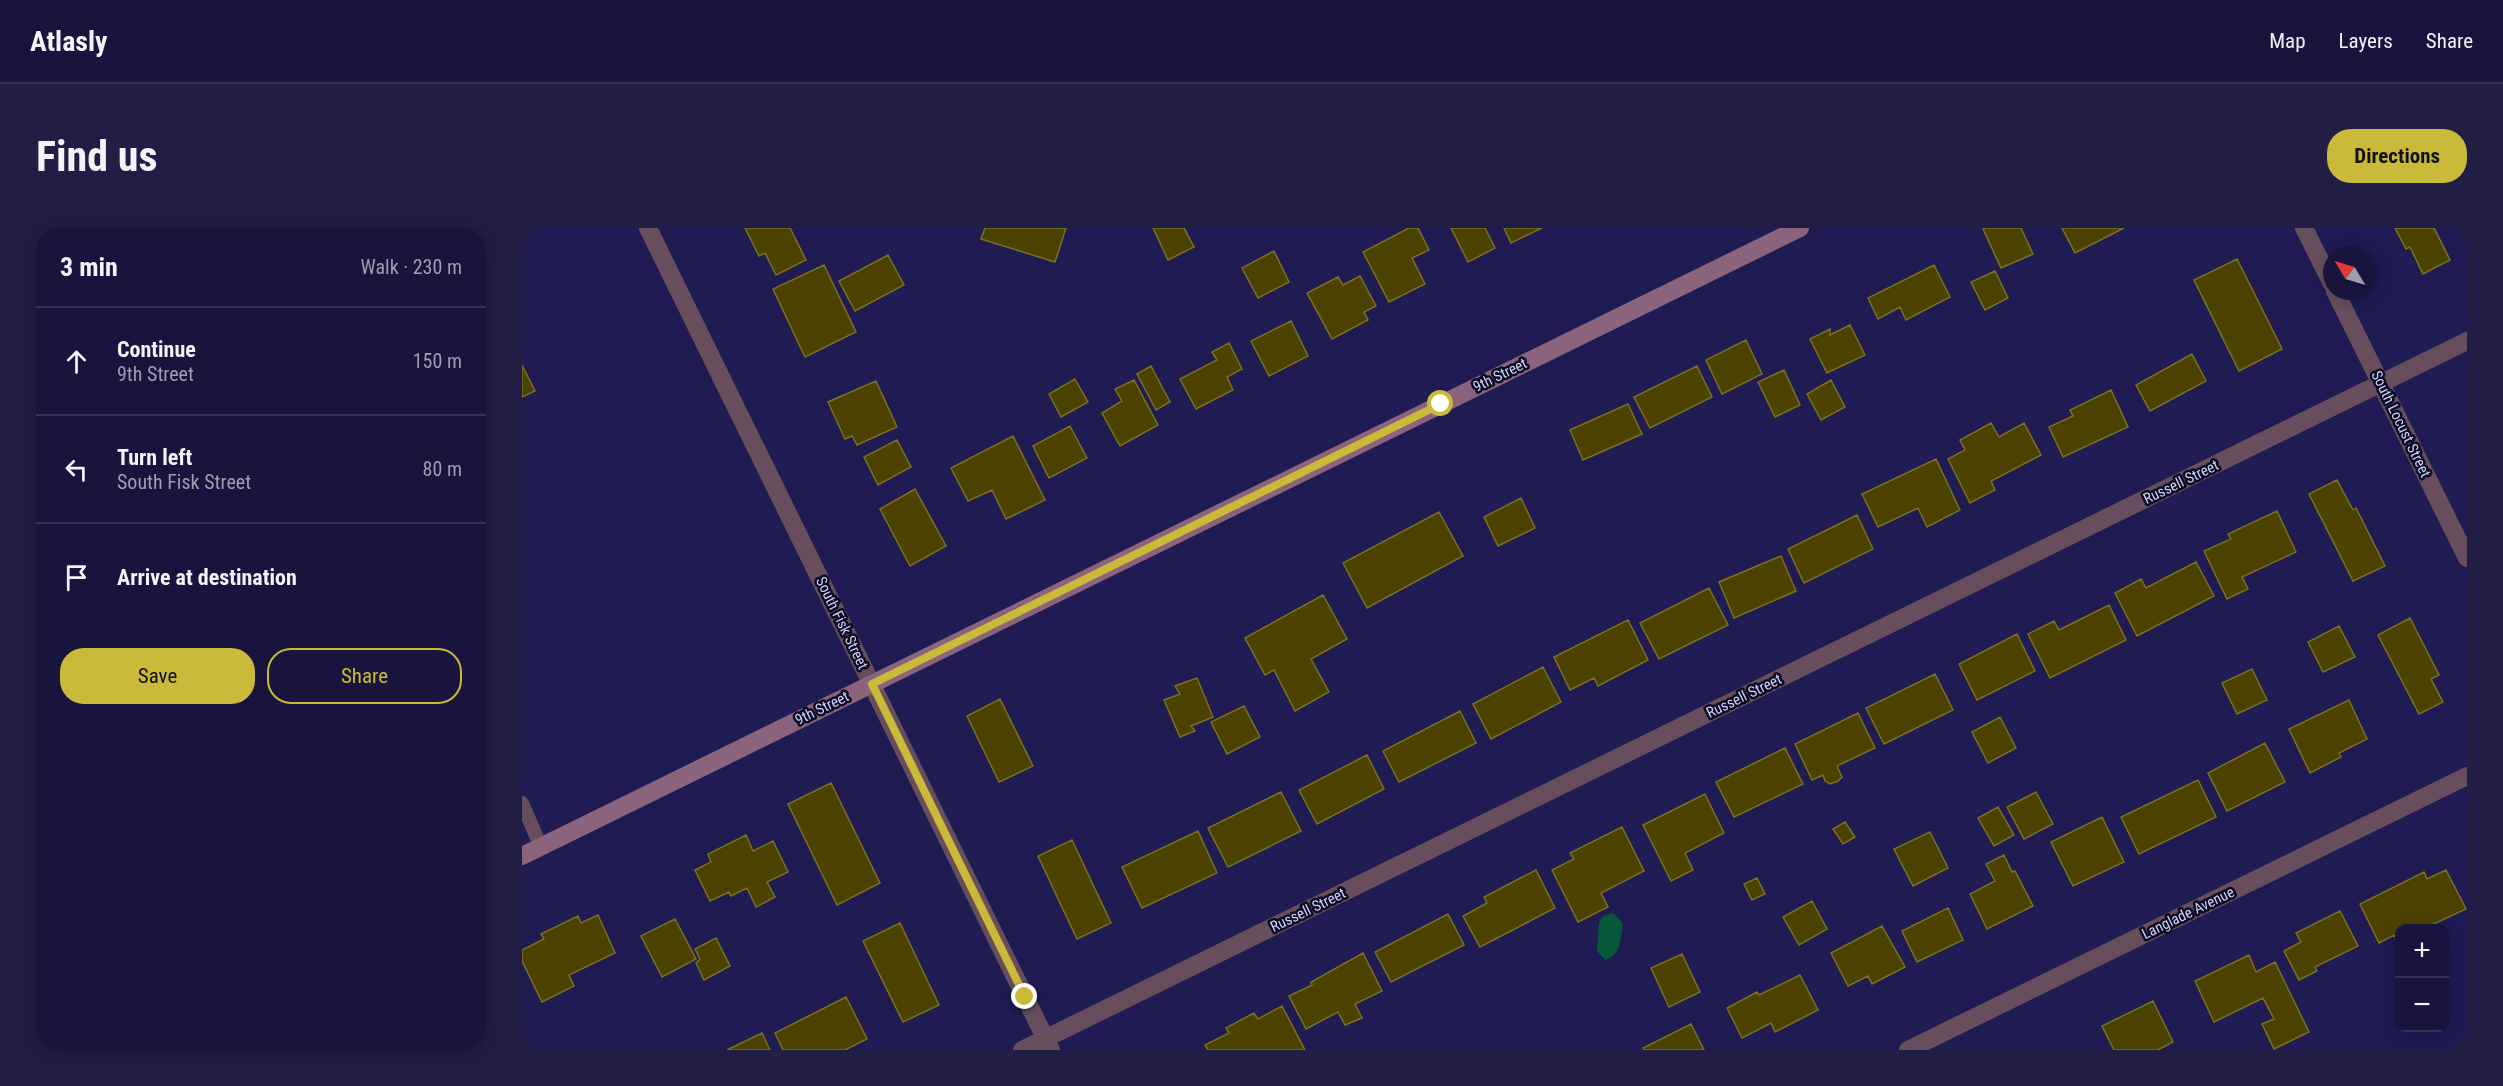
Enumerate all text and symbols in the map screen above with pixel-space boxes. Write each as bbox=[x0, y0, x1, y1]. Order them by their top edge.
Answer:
text: Atlasly bbox=[30, 25, 108, 58]
text: Map bbox=[2269, 29, 2306, 53]
text: Layers bbox=[2339, 29, 2393, 53]
text: Share bbox=[2426, 29, 2473, 53]
button: Directions bbox=[2327, 129, 2467, 183]
text: Find us bbox=[36, 132, 157, 181]
north arrow bbox=[2323, 246, 2377, 300]
text: 3 min bbox=[60, 252, 118, 282]
text: Walk · 230 m bbox=[361, 255, 462, 279]
text: Continue bbox=[117, 337, 196, 362]
icon: ahead bbox=[60, 345, 93, 378]
text: 150 m bbox=[413, 349, 462, 373]
street label: 9th Street bbox=[1470, 354, 1530, 396]
text: 9th Street bbox=[117, 362, 194, 386]
street label: South Locust Street bbox=[2367, 368, 2435, 480]
route start bbox=[1427, 390, 1453, 416]
text: Turn left bbox=[117, 445, 192, 470]
icon: left bbox=[60, 453, 93, 486]
street label: Russell Street bbox=[2140, 456, 2222, 508]
text: 80 m bbox=[423, 457, 462, 481]
text: South Fisk Street bbox=[117, 470, 251, 494]
icon: arrive bbox=[60, 561, 93, 594]
text: Arrive at destination bbox=[117, 565, 297, 590]
street label: South Fisk Street bbox=[812, 574, 872, 672]
button: Save bbox=[60, 648, 255, 704]
button: Share bbox=[267, 648, 462, 704]
street label: Russell Street bbox=[1703, 670, 1785, 722]
street label: 9th Street bbox=[792, 687, 852, 729]
street label: Langlade Avenue bbox=[2139, 883, 2237, 943]
street label: Russell Street bbox=[1267, 884, 1349, 936]
map controls bbox=[2395, 924, 2449, 1032]
button: + bbox=[2395, 924, 2449, 978]
button: − bbox=[2395, 978, 2449, 1032]
route end bbox=[1011, 983, 1037, 1009]

